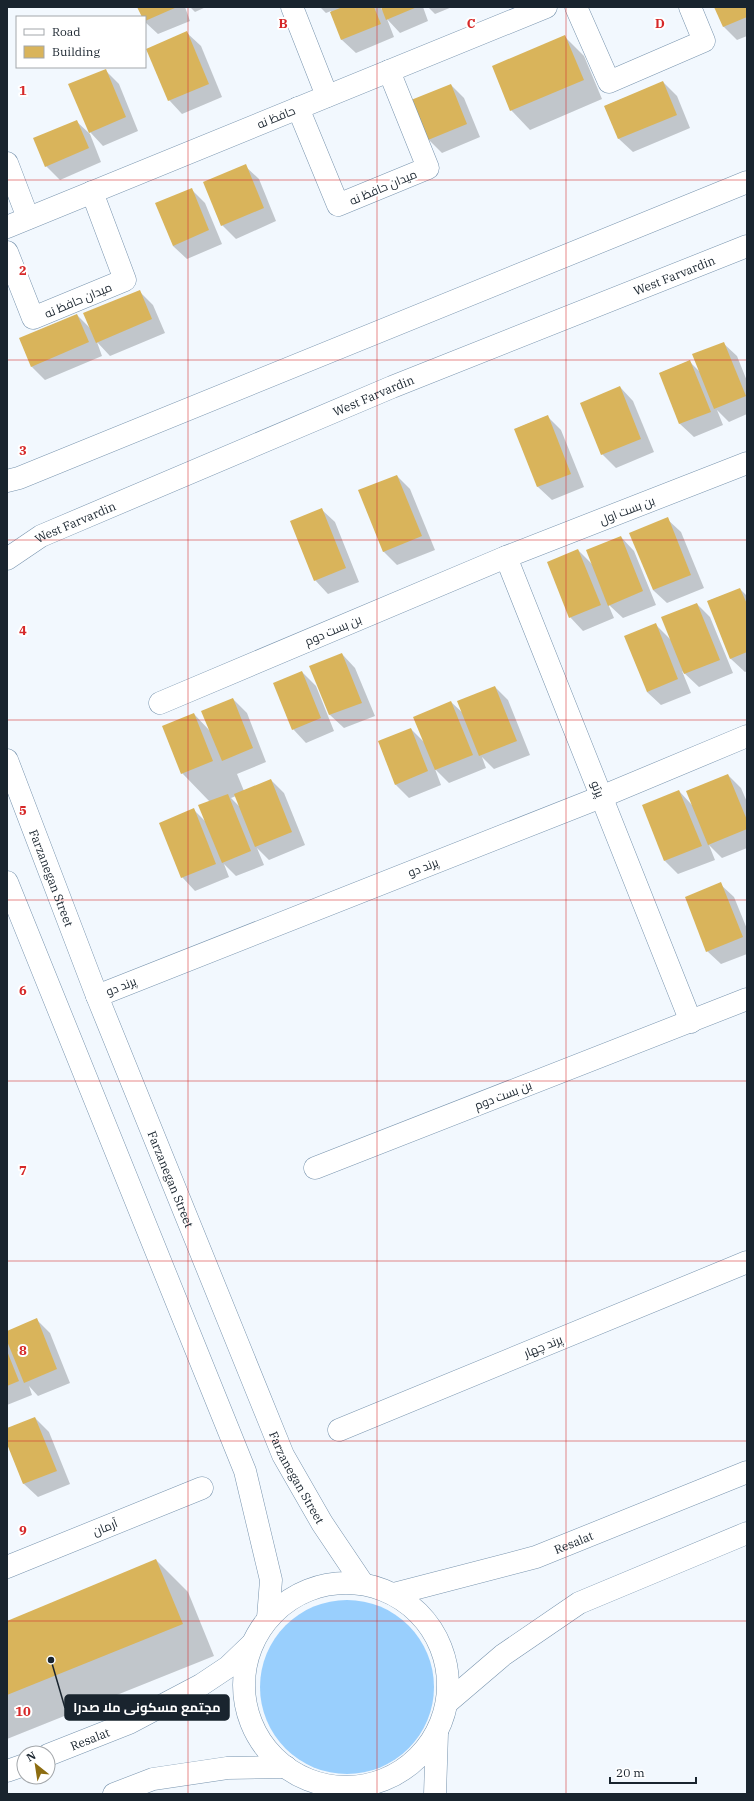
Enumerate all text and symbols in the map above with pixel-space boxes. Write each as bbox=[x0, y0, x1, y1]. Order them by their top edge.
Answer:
text: B bbox=[278, 15, 288, 32]
text: C bbox=[467, 15, 476, 32]
text: D bbox=[655, 15, 665, 32]
legend bbox=[16, 16, 146, 68]
text: Road bbox=[52, 24, 81, 39]
text: Building bbox=[52, 44, 100, 59]
text: 1 bbox=[19, 82, 27, 99]
street label: حافظ نه bbox=[255, 103, 297, 131]
street label: میدان حافظ نه bbox=[347, 166, 419, 208]
street label: West Farvardin bbox=[631, 252, 717, 298]
text: 2 bbox=[19, 262, 27, 279]
street label: میدان حافظ نه bbox=[42, 279, 114, 321]
street label: West Farvardin bbox=[330, 371, 416, 419]
text: 3 bbox=[19, 442, 27, 459]
street label: بن بست اول bbox=[597, 493, 657, 527]
street label: West Farvardin bbox=[32, 498, 118, 546]
street label: بن بست دوم bbox=[302, 611, 364, 650]
text: 4 bbox=[19, 622, 27, 639]
street label: پرتو bbox=[586, 778, 608, 801]
text: 5 bbox=[19, 802, 27, 819]
street label: Farzanegan Street bbox=[27, 827, 77, 929]
street label: پرند دو bbox=[406, 854, 442, 882]
street label: پرند دو bbox=[104, 973, 140, 1001]
text: 6 bbox=[19, 982, 27, 999]
street label: بن بست دوم bbox=[472, 1077, 534, 1114]
street label: Farzanegan Street bbox=[145, 1128, 197, 1230]
text: 7 bbox=[19, 1162, 27, 1179]
street label: پرند چهار bbox=[520, 1331, 566, 1363]
text: 8 bbox=[19, 1342, 27, 1359]
street label: Farzanegan Street bbox=[267, 1429, 328, 1526]
street label: آرمان bbox=[90, 1515, 120, 1539]
text: 9 bbox=[19, 1522, 27, 1539]
street label: Resalat bbox=[552, 1527, 595, 1557]
callout: مجتمع مسکونی ملا صدرا bbox=[65, 1695, 229, 1720]
text: مجتمع مسکونی ملا صدرا bbox=[73, 1699, 221, 1716]
text: 10 bbox=[15, 1703, 31, 1720]
street label: Resalat bbox=[68, 1724, 112, 1753]
north arrow bbox=[16, 1745, 56, 1785]
text: N bbox=[24, 1748, 39, 1765]
scale bar bbox=[610, 1759, 696, 1785]
text: 20 m bbox=[616, 1765, 645, 1780]

